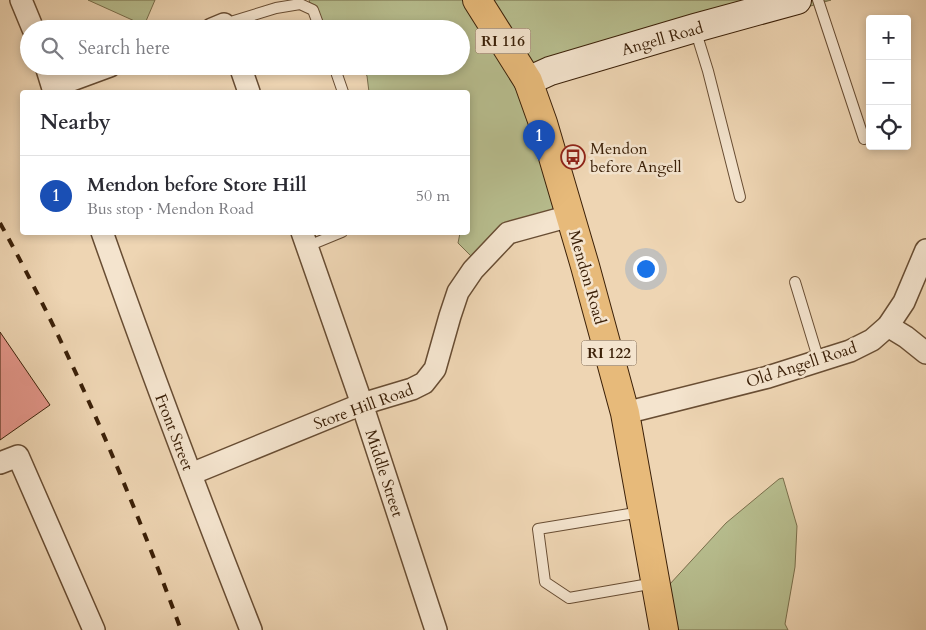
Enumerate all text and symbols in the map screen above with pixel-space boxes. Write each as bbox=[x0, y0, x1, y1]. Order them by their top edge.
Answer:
map controls bbox=[866, 15, 911, 150]
button: + bbox=[866, 15, 911, 60]
street label: Angell Road bbox=[619, 17, 706, 61]
search box bbox=[20, 20, 470, 75]
road number: RI 116 bbox=[476, 28, 530, 54]
icon: search bbox=[38, 34, 66, 62]
text: Search here bbox=[78, 35, 170, 61]
button: − bbox=[866, 60, 911, 105]
button: locate bbox=[866, 105, 911, 150]
text: Nearby bbox=[40, 108, 111, 137]
pin: 1 bbox=[523, 120, 555, 161]
place label: Mendon before Angell bbox=[590, 138, 682, 178]
bus stop icon: Mendon before Angell bbox=[560, 144, 586, 170]
text: Mendon before Store Hill bbox=[87, 172, 306, 198]
text: 1 bbox=[52, 185, 60, 207]
text: 50 m bbox=[416, 185, 450, 207]
text: Bus stop · Mendon Road bbox=[87, 198, 254, 220]
street label: Mendon Road bbox=[563, 228, 611, 327]
your location bbox=[633, 256, 659, 282]
street label: Old Angell Road bbox=[743, 337, 860, 393]
road number: RI 122 bbox=[582, 340, 636, 366]
street label: Store Hill Road bbox=[310, 379, 417, 435]
street label: Front Street bbox=[149, 391, 199, 474]
street label: Middle Street bbox=[360, 427, 409, 520]

